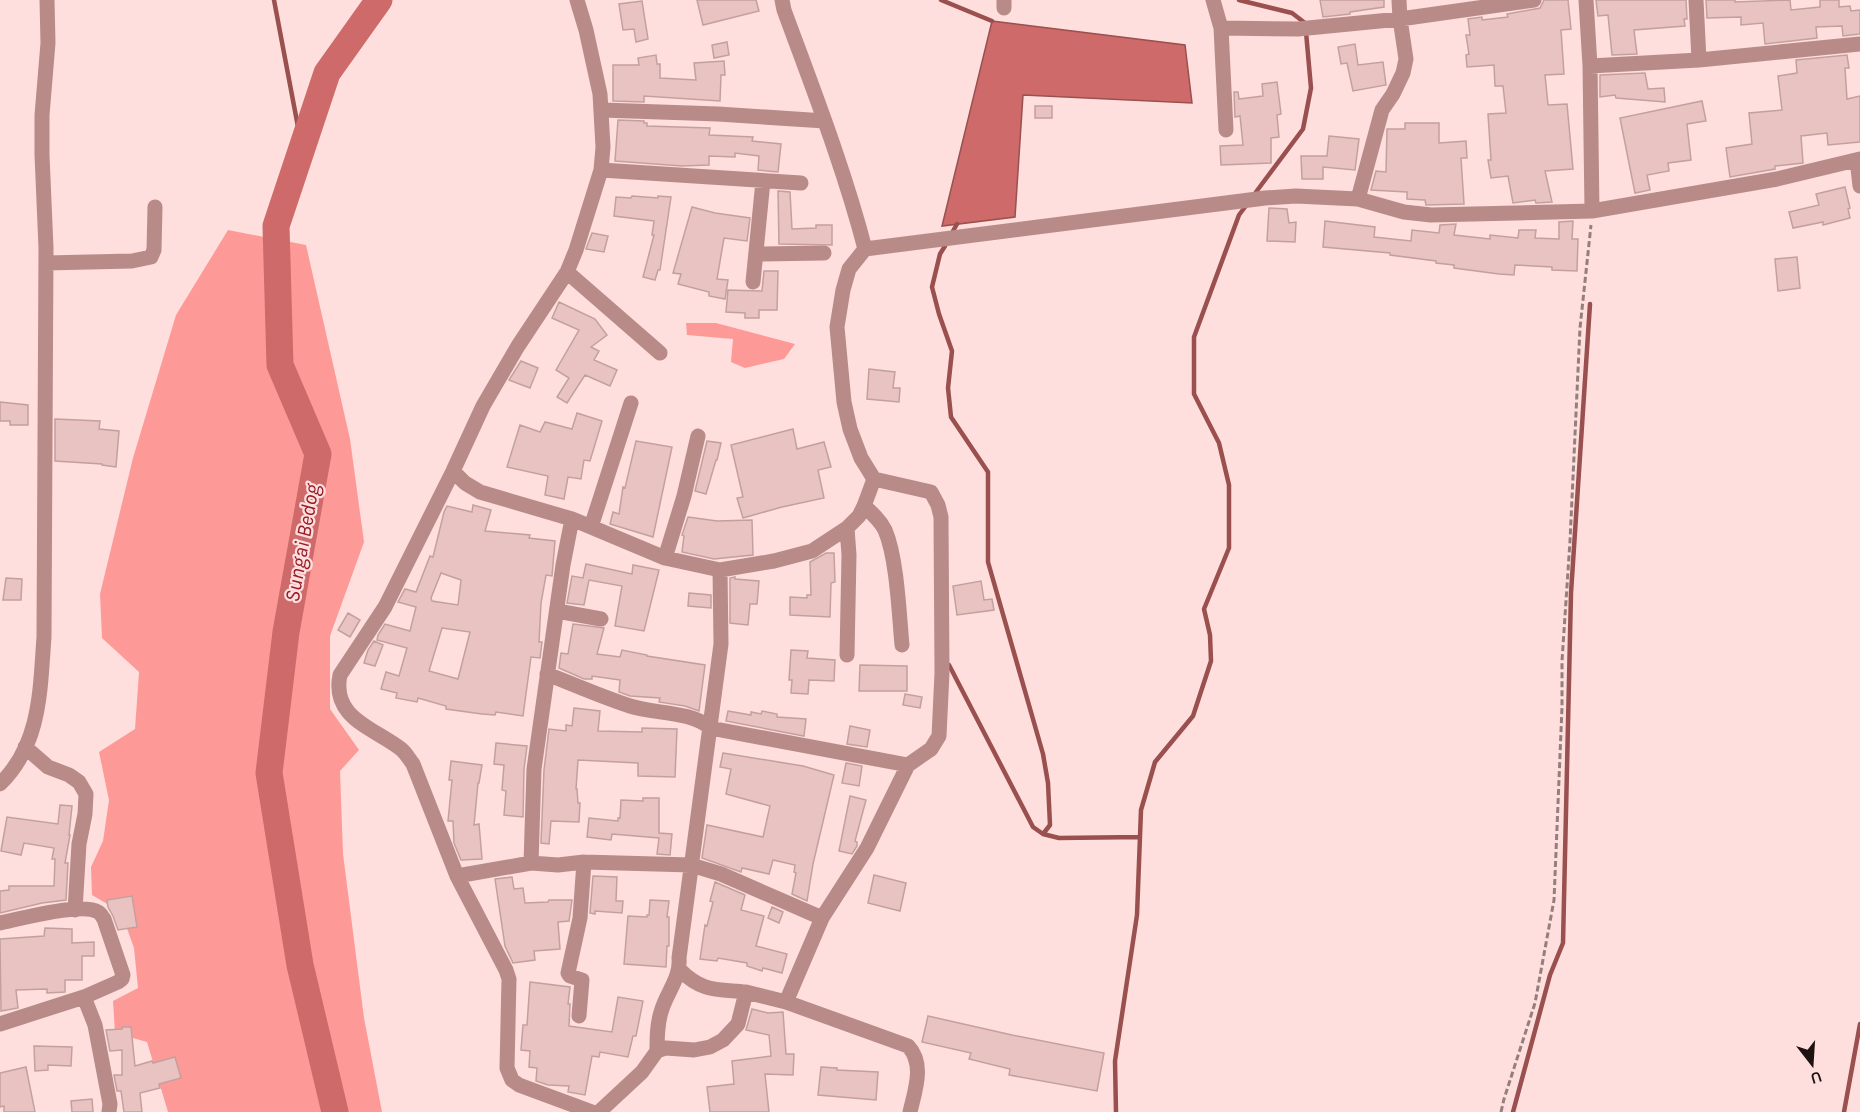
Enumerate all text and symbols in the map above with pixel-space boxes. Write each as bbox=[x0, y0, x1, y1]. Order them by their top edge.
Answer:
water label: Sungai Bedog bbox=[280, 481, 324, 604]
north arrow bbox=[1782, 1034, 1842, 1094]
text: U bbox=[1808, 1067, 1824, 1089]

